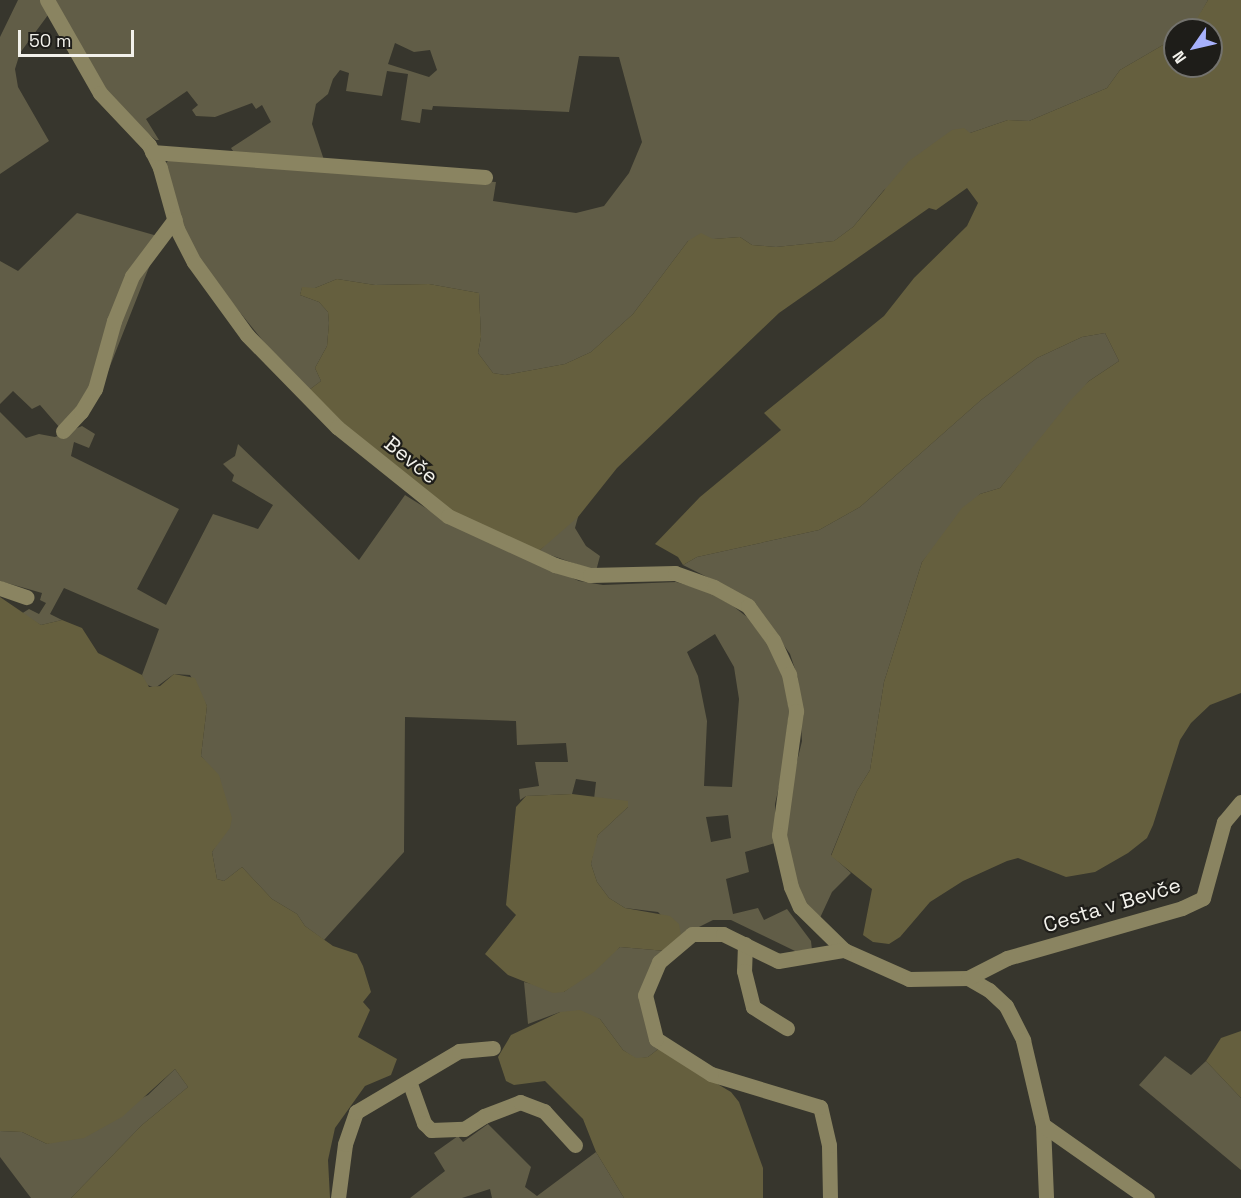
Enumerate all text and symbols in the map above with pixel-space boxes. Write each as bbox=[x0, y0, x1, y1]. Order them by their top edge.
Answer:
scale bar bbox=[21, 18, 136, 56]
north arrow bbox=[1163, 18, 1223, 78]
text: 50 m bbox=[29, 29, 71, 52]
text: N bbox=[1168, 47, 1191, 68]
street label: Bevče bbox=[379, 431, 443, 489]
street label: Cesta v Bevče bbox=[1040, 872, 1184, 938]

